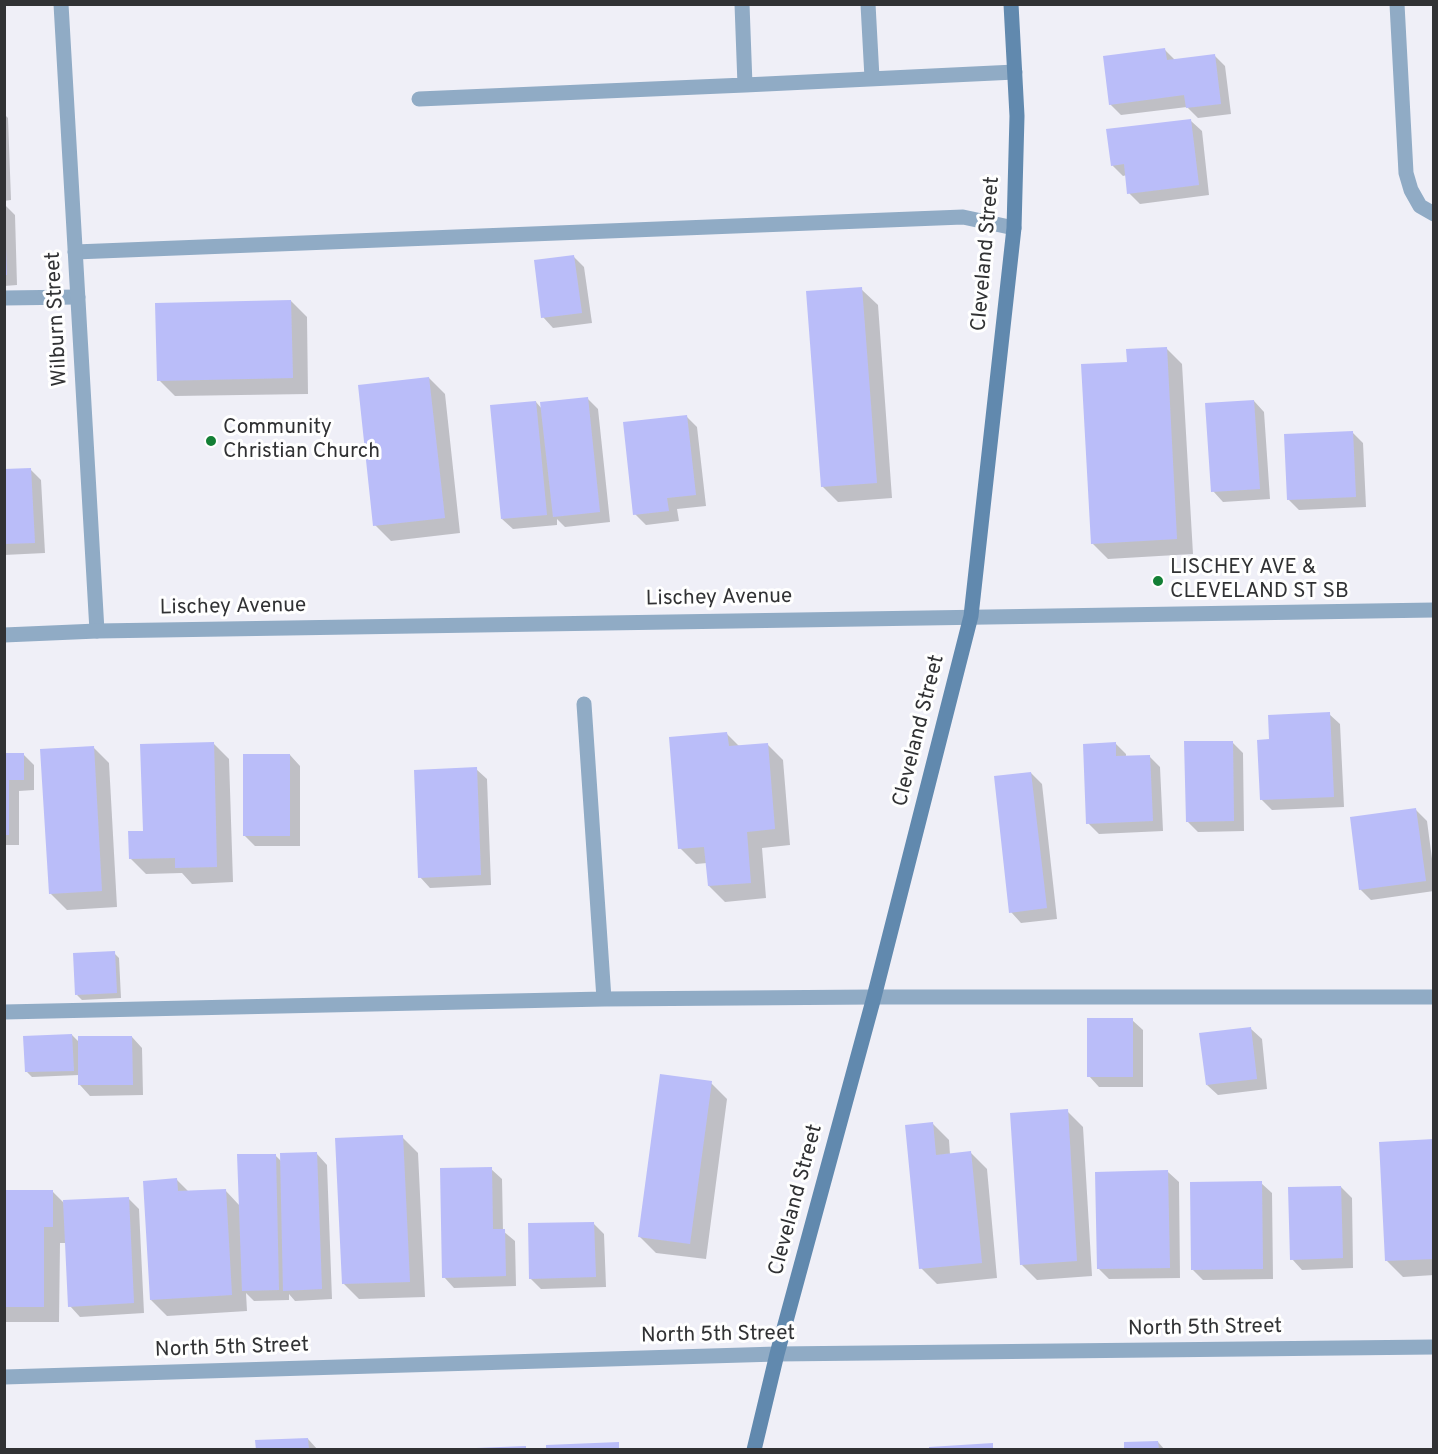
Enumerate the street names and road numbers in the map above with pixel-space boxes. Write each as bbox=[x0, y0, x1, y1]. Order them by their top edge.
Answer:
street label: Cleveland Street bbox=[968, 175, 1006, 333]
street label: Wilburn Street bbox=[42, 251, 74, 387]
street label: Lischey Avenue bbox=[646, 585, 792, 613]
street label: Lischey Avenue bbox=[160, 594, 306, 622]
street label: Cleveland Street bbox=[889, 653, 951, 809]
street label: Cleveland Street bbox=[765, 1122, 829, 1278]
street label: North 5th Street bbox=[1128, 1315, 1282, 1343]
street label: North 5th Street bbox=[641, 1322, 795, 1350]
street label: North 5th Street bbox=[154, 1334, 310, 1364]

